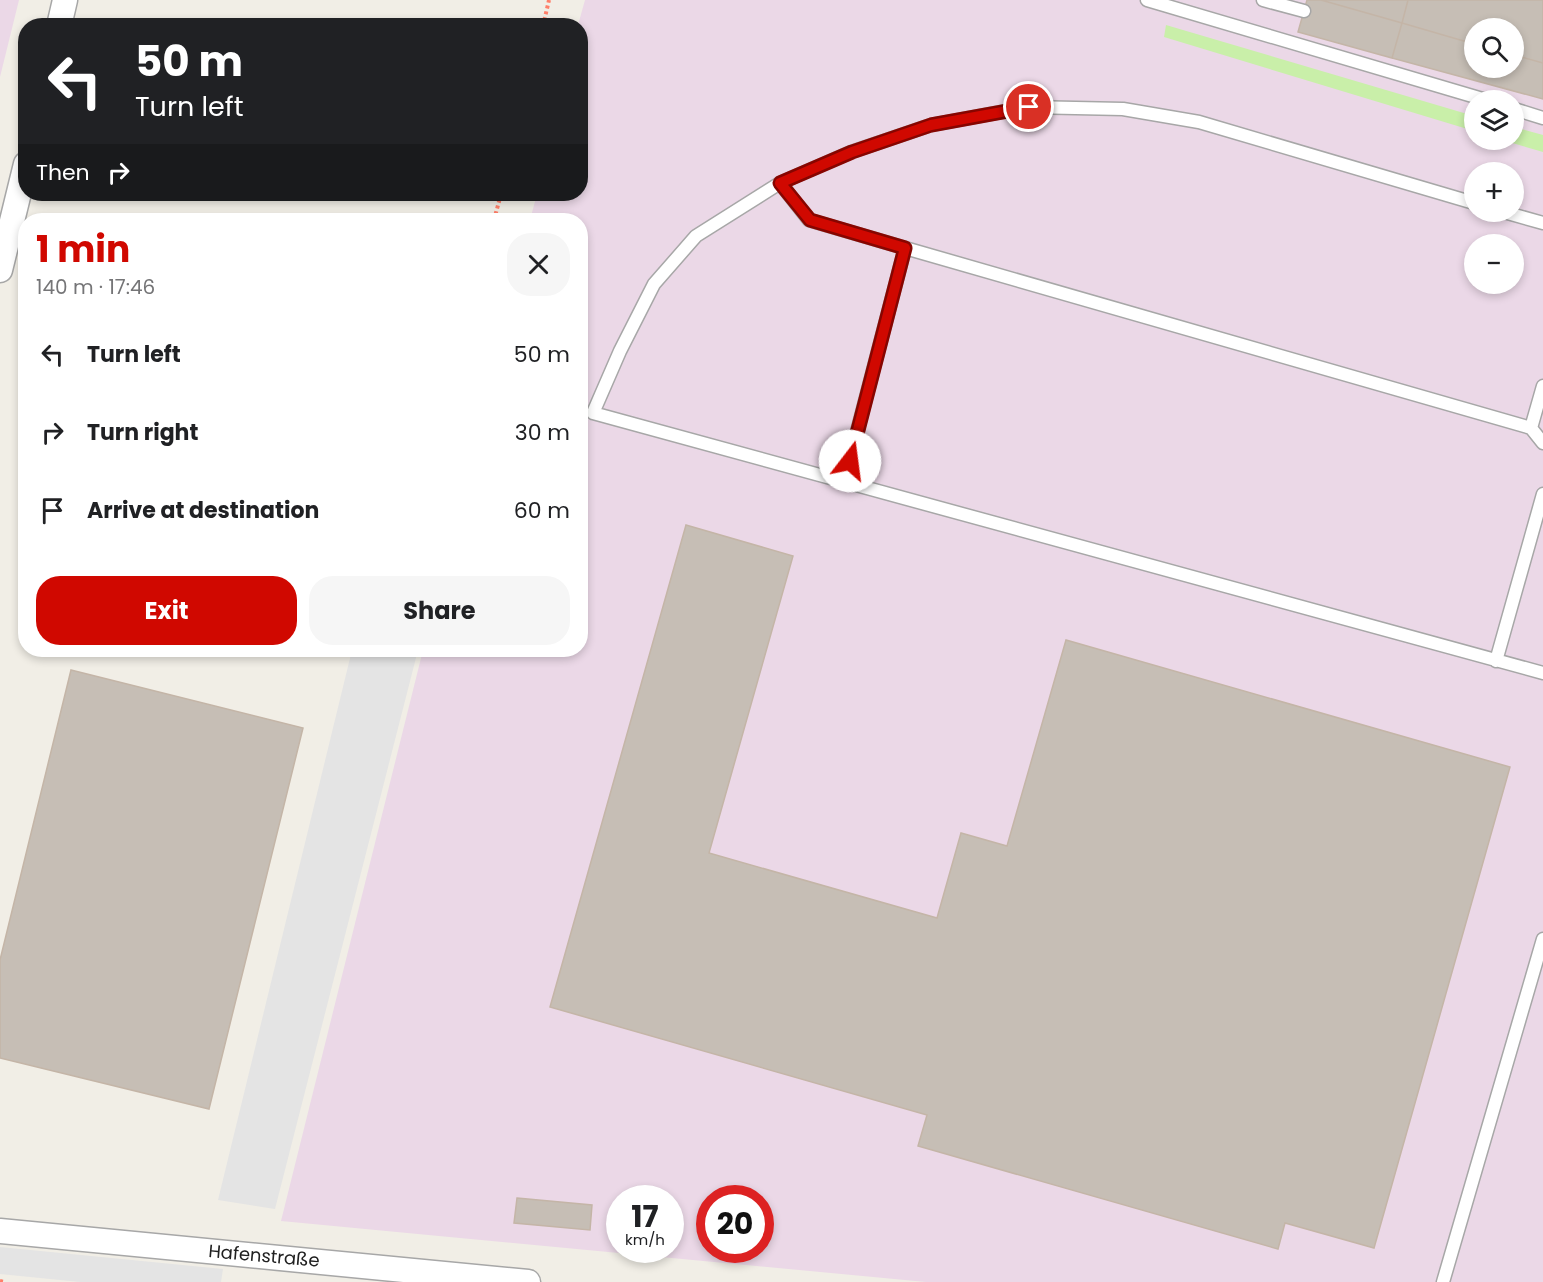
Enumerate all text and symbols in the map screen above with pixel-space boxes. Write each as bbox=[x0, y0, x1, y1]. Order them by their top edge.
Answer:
map controls bbox=[1464, 18, 1524, 294]
button: search bbox=[1464, 18, 1524, 78]
text: 50 m bbox=[135, 32, 243, 91]
icon: left bbox=[36, 42, 114, 120]
pin bbox=[1003, 81, 1054, 132]
text: Turn left bbox=[135, 88, 244, 125]
icon: arrive bbox=[1012, 90, 1045, 123]
button: layers bbox=[1464, 90, 1524, 150]
icon: right bbox=[102, 156, 135, 189]
text: Then bbox=[36, 157, 90, 188]
button: + bbox=[1464, 162, 1524, 222]
text: 1 min bbox=[36, 224, 130, 275]
button: close bbox=[507, 233, 570, 296]
button: − bbox=[1464, 234, 1524, 294]
text: 140 m · 17:46 bbox=[36, 273, 155, 301]
icon: left bbox=[36, 338, 69, 371]
text: Turn left bbox=[87, 339, 181, 370]
text: 50 m bbox=[514, 339, 570, 370]
icon: right bbox=[36, 416, 69, 449]
text: Turn right bbox=[87, 417, 198, 448]
text: 30 m bbox=[515, 417, 570, 448]
position arrow bbox=[818, 429, 882, 493]
icon: arrive bbox=[36, 494, 69, 527]
text: Arrive at destination bbox=[87, 495, 319, 526]
text: 60 m bbox=[514, 495, 570, 526]
button: Exit bbox=[36, 576, 297, 645]
button: Share bbox=[309, 576, 570, 645]
speed limit sign: 20 bbox=[696, 1185, 774, 1263]
text: 17 bbox=[631, 1195, 659, 1238]
text: km/h bbox=[625, 1229, 665, 1250]
street label: Hafenstraße bbox=[207, 1238, 321, 1273]

